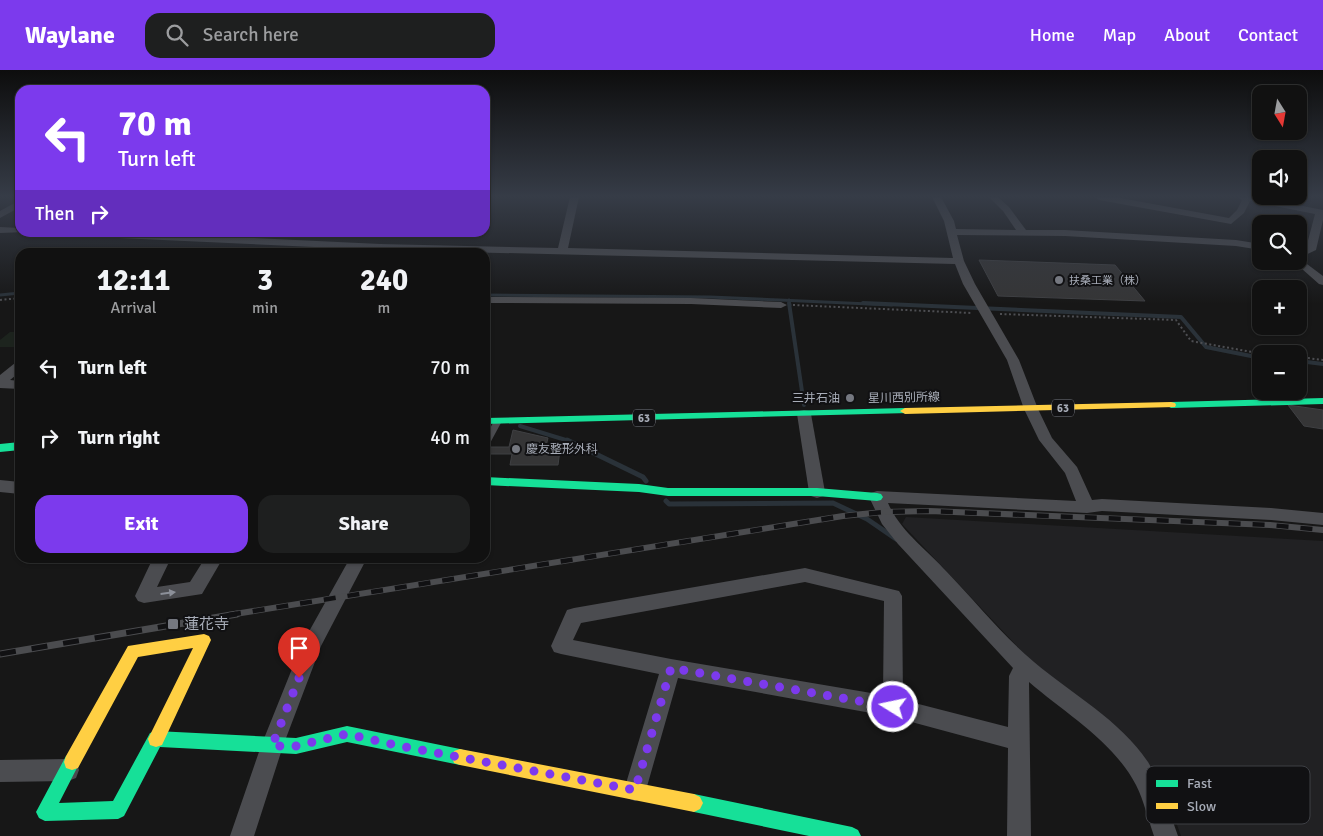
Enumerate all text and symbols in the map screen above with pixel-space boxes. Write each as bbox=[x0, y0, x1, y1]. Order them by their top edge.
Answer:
search box bbox=[145, 13, 495, 58]
text: Waylane bbox=[25, 20, 115, 50]
icon: search bbox=[163, 21, 191, 49]
text: Search here bbox=[203, 23, 299, 47]
text: Home bbox=[1030, 24, 1075, 46]
text: Map bbox=[1103, 24, 1136, 46]
text: About bbox=[1164, 24, 1210, 46]
text: Contact bbox=[1238, 24, 1298, 46]
north arrow bbox=[1252, 85, 1308, 140]
map controls bbox=[1252, 85, 1307, 400]
text: 70 m bbox=[118, 102, 192, 145]
icon: left bbox=[35, 105, 100, 170]
text: Turn left bbox=[118, 145, 196, 172]
button: sound bbox=[1252, 150, 1307, 205]
icon: right bbox=[85, 200, 113, 228]
text: Then bbox=[35, 202, 75, 226]
button: search bbox=[1252, 215, 1307, 270]
text: 12:11 bbox=[97, 262, 170, 299]
text: 3 bbox=[257, 262, 273, 299]
text: 240 bbox=[360, 262, 408, 299]
marker: 扶桑工業（株） bbox=[1053, 274, 1065, 286]
place label: 扶桑工業（株） bbox=[1069, 274, 1146, 287]
button: + bbox=[1252, 280, 1307, 335]
text: Arrival bbox=[110, 298, 157, 318]
text: min bbox=[252, 298, 278, 318]
text: m bbox=[378, 298, 390, 318]
button: − bbox=[1252, 345, 1307, 400]
icon: left bbox=[35, 354, 63, 382]
text: Turn left bbox=[78, 356, 147, 380]
text: 70 m bbox=[430, 356, 470, 380]
street label: 星川西別所線 bbox=[868, 390, 940, 406]
place label: 三井石油 bbox=[792, 391, 840, 406]
marker: 三井石油 bbox=[844, 392, 856, 404]
road number: 63 bbox=[1052, 399, 1074, 416]
road number: 63 bbox=[633, 409, 655, 426]
icon: right bbox=[35, 424, 63, 452]
text: Turn right bbox=[78, 426, 160, 450]
text: 40 m bbox=[430, 426, 470, 450]
place label: 慶友整形外科 bbox=[526, 442, 598, 457]
marker: 慶友整形外科 bbox=[510, 443, 522, 455]
button: Exit bbox=[35, 495, 248, 553]
button: Share bbox=[258, 495, 470, 553]
one-way arrow bbox=[161, 589, 177, 597]
place label: 蓮花寺 bbox=[184, 615, 229, 633]
marker: 蓮花寺 bbox=[166, 617, 180, 631]
pin bbox=[278, 627, 320, 678]
icon: arrive bbox=[285, 634, 313, 662]
position arrow bbox=[866, 680, 918, 732]
legend bbox=[1146, 766, 1310, 824]
text: Fast bbox=[1187, 775, 1212, 792]
text: Slow bbox=[1187, 798, 1216, 815]

